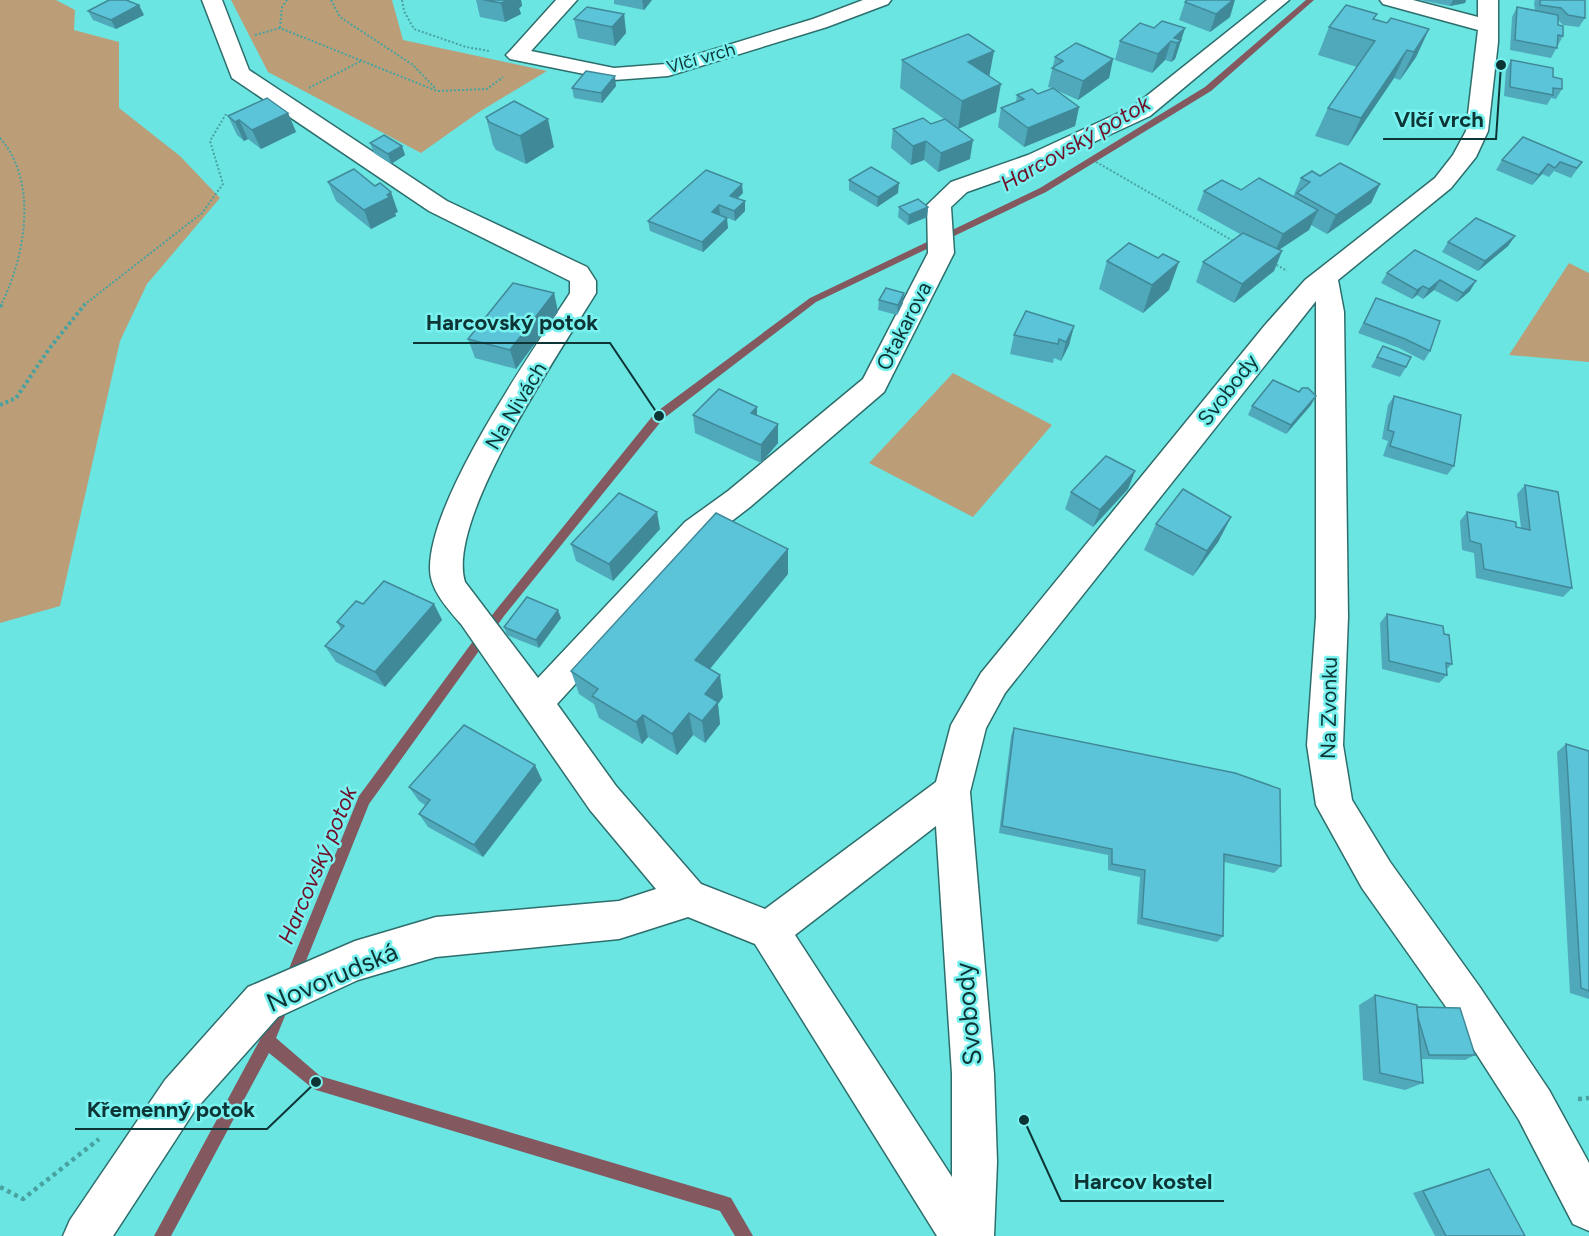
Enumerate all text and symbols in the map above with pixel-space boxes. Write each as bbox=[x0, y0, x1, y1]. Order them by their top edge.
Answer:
street label: Vlčí vrch bbox=[664, 38, 738, 78]
water label: Harcovský potok bbox=[996, 89, 1156, 197]
callout: Vlčí vrch bbox=[1383, 99, 1496, 139]
text: Vlčí vrch bbox=[1394, 106, 1484, 133]
street label: Otakarova bbox=[871, 277, 936, 374]
callout: Harcovský potok bbox=[413, 303, 610, 343]
text: Harcovský potok bbox=[426, 309, 598, 336]
street label: Svobody bbox=[1192, 349, 1263, 430]
street label: Na Nivách bbox=[480, 357, 551, 454]
street label: Na Zvonku bbox=[1315, 657, 1342, 759]
water label: Harcovský potok bbox=[272, 781, 363, 948]
street label: Novorudská bbox=[262, 935, 402, 1019]
street label: Svobody bbox=[948, 961, 988, 1067]
callout: Křemenný potok bbox=[75, 1089, 267, 1129]
text: Křemenný potok bbox=[87, 1096, 255, 1123]
callout: Harcov kostel bbox=[1061, 1161, 1224, 1201]
text: Harcov kostel bbox=[1074, 1168, 1212, 1195]

